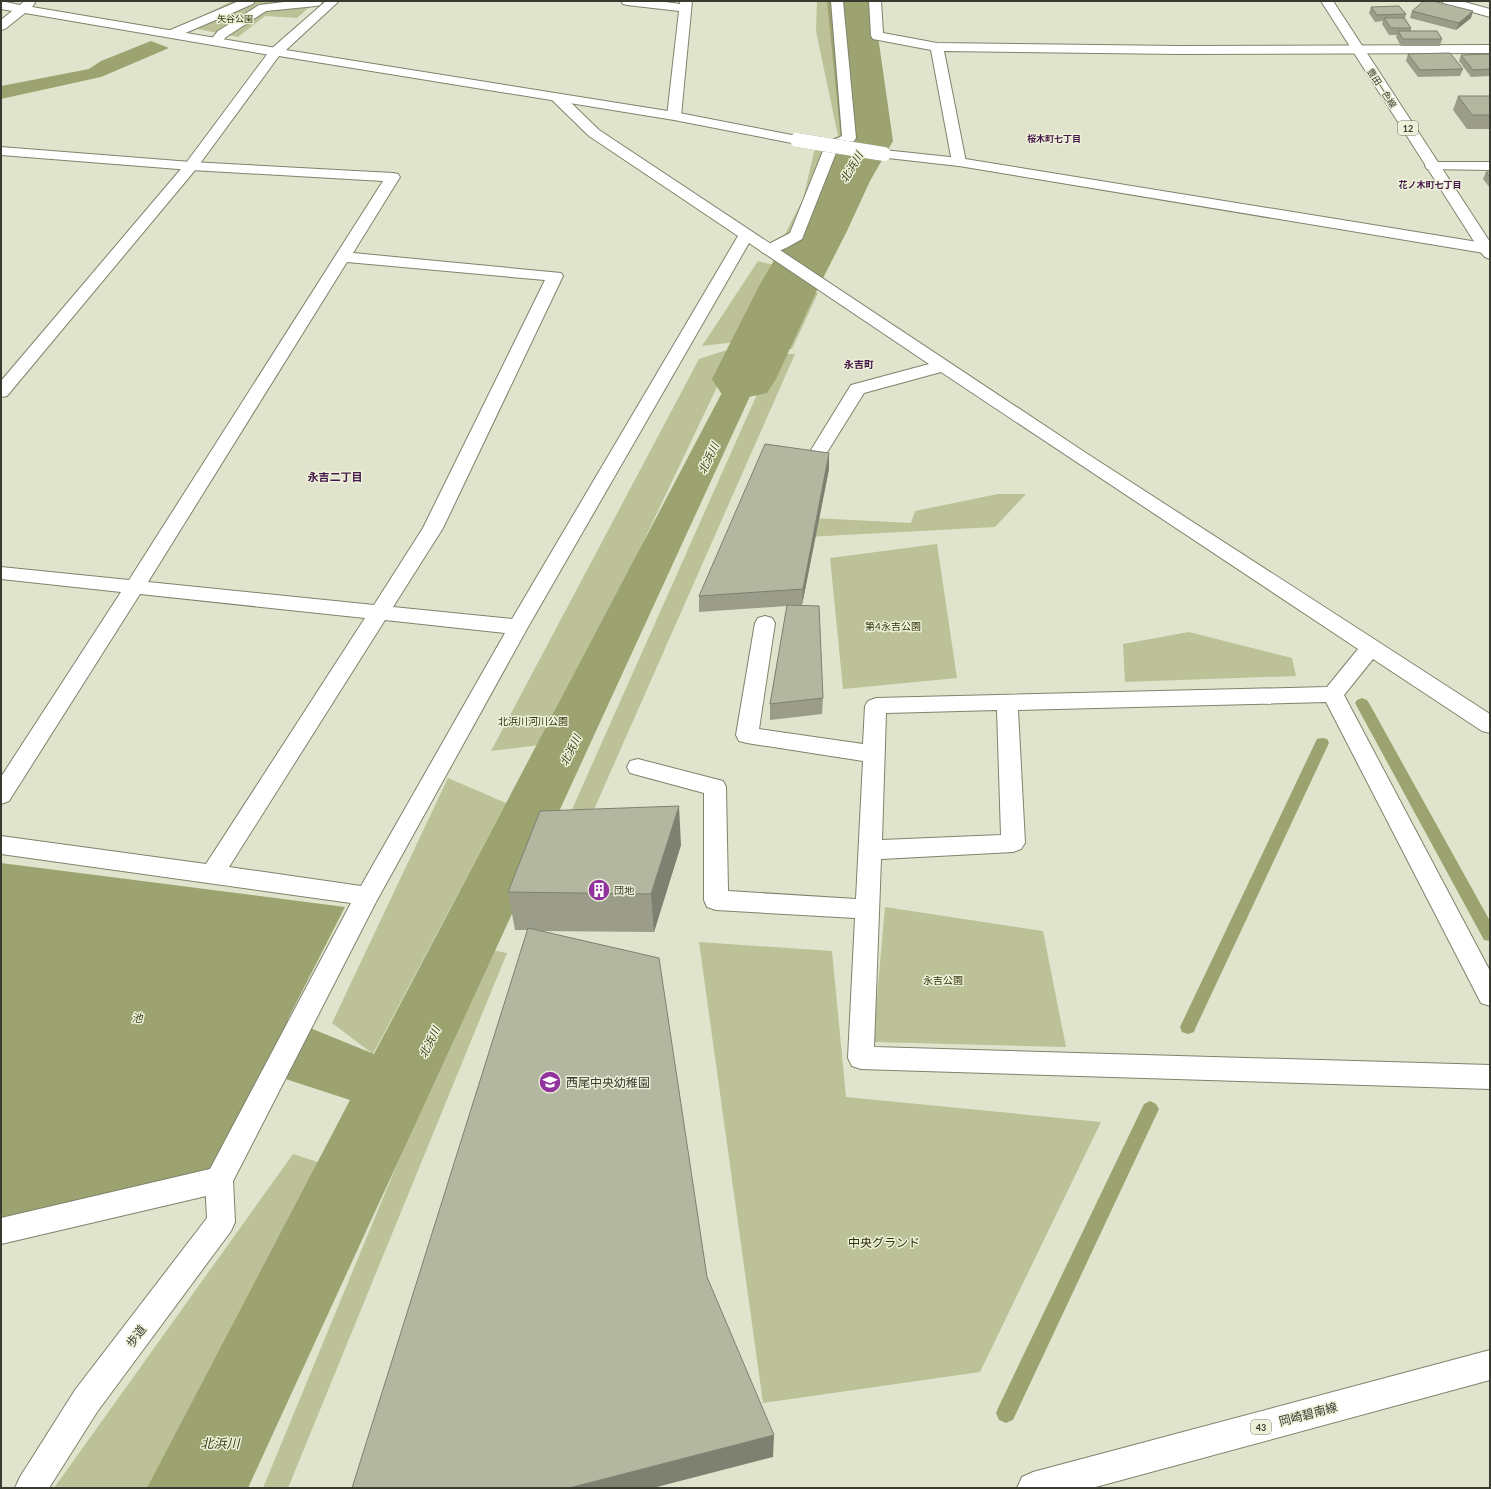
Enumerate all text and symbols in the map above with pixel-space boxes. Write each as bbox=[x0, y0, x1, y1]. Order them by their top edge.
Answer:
park label: 矢谷公園 bbox=[217, 13, 253, 24]
street label: 豊田一色線 bbox=[1365, 66, 1399, 111]
road number: 12 bbox=[1398, 121, 1418, 135]
district label: 桜木町七丁目 bbox=[1027, 133, 1081, 144]
water label: 北浜川 bbox=[837, 149, 866, 184]
district label: 花ノ木町七丁目 bbox=[1398, 179, 1462, 190]
district label: 永吉町 bbox=[844, 358, 874, 370]
water label: 北浜川 bbox=[695, 439, 721, 476]
district label: 永吉二丁目 bbox=[308, 470, 363, 483]
park label: 第4永吉公園 bbox=[865, 620, 921, 632]
park label: 北浜川河川公園 bbox=[498, 715, 568, 727]
water label: 北浜川 bbox=[557, 731, 584, 768]
building icon: 団地 bbox=[586, 877, 612, 903]
place label: 団地 bbox=[614, 884, 635, 896]
park label: 永吉公園 bbox=[923, 974, 963, 986]
water label: 池 bbox=[132, 1011, 144, 1024]
water label: 北浜川 bbox=[416, 1023, 443, 1060]
school or university icon: 西尾中央幼稚園 bbox=[537, 1069, 563, 1095]
place label: 西尾中央幼稚園 bbox=[566, 1075, 650, 1090]
park label: 中央グランド bbox=[848, 1235, 920, 1250]
street label: 歩道 bbox=[123, 1322, 149, 1350]
street label: 岡崎碧南線 bbox=[1277, 1399, 1339, 1429]
road number: 43 bbox=[1251, 1420, 1271, 1434]
water label: 北浜川 bbox=[200, 1435, 241, 1451]

